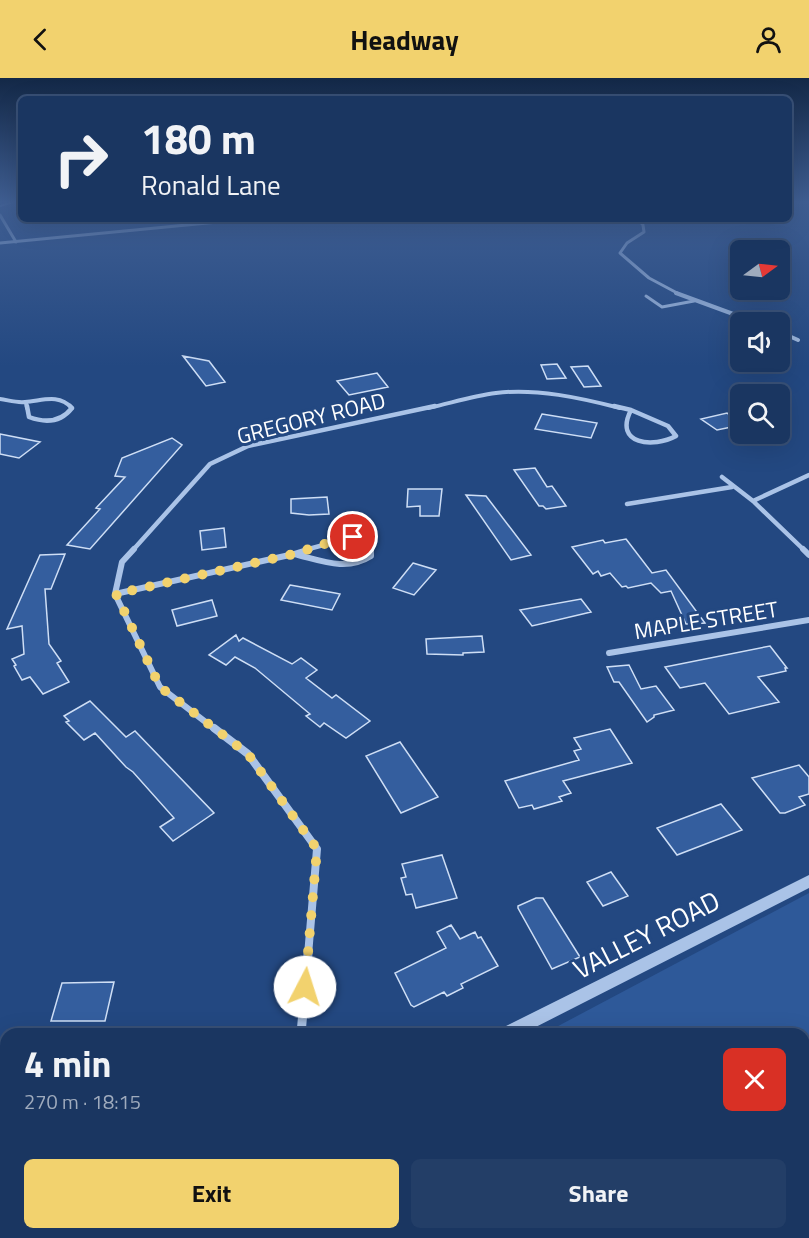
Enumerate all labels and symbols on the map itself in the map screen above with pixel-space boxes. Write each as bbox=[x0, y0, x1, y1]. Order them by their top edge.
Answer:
north arrow bbox=[730, 240, 790, 300]
street label: GREGORY ROAD bbox=[233, 383, 389, 453]
pin bbox=[327, 511, 378, 562]
street label: MAPLE STREET bbox=[632, 592, 781, 648]
street label: VALLEY ROAD bbox=[565, 879, 727, 989]
position arrow bbox=[273, 955, 337, 1019]

